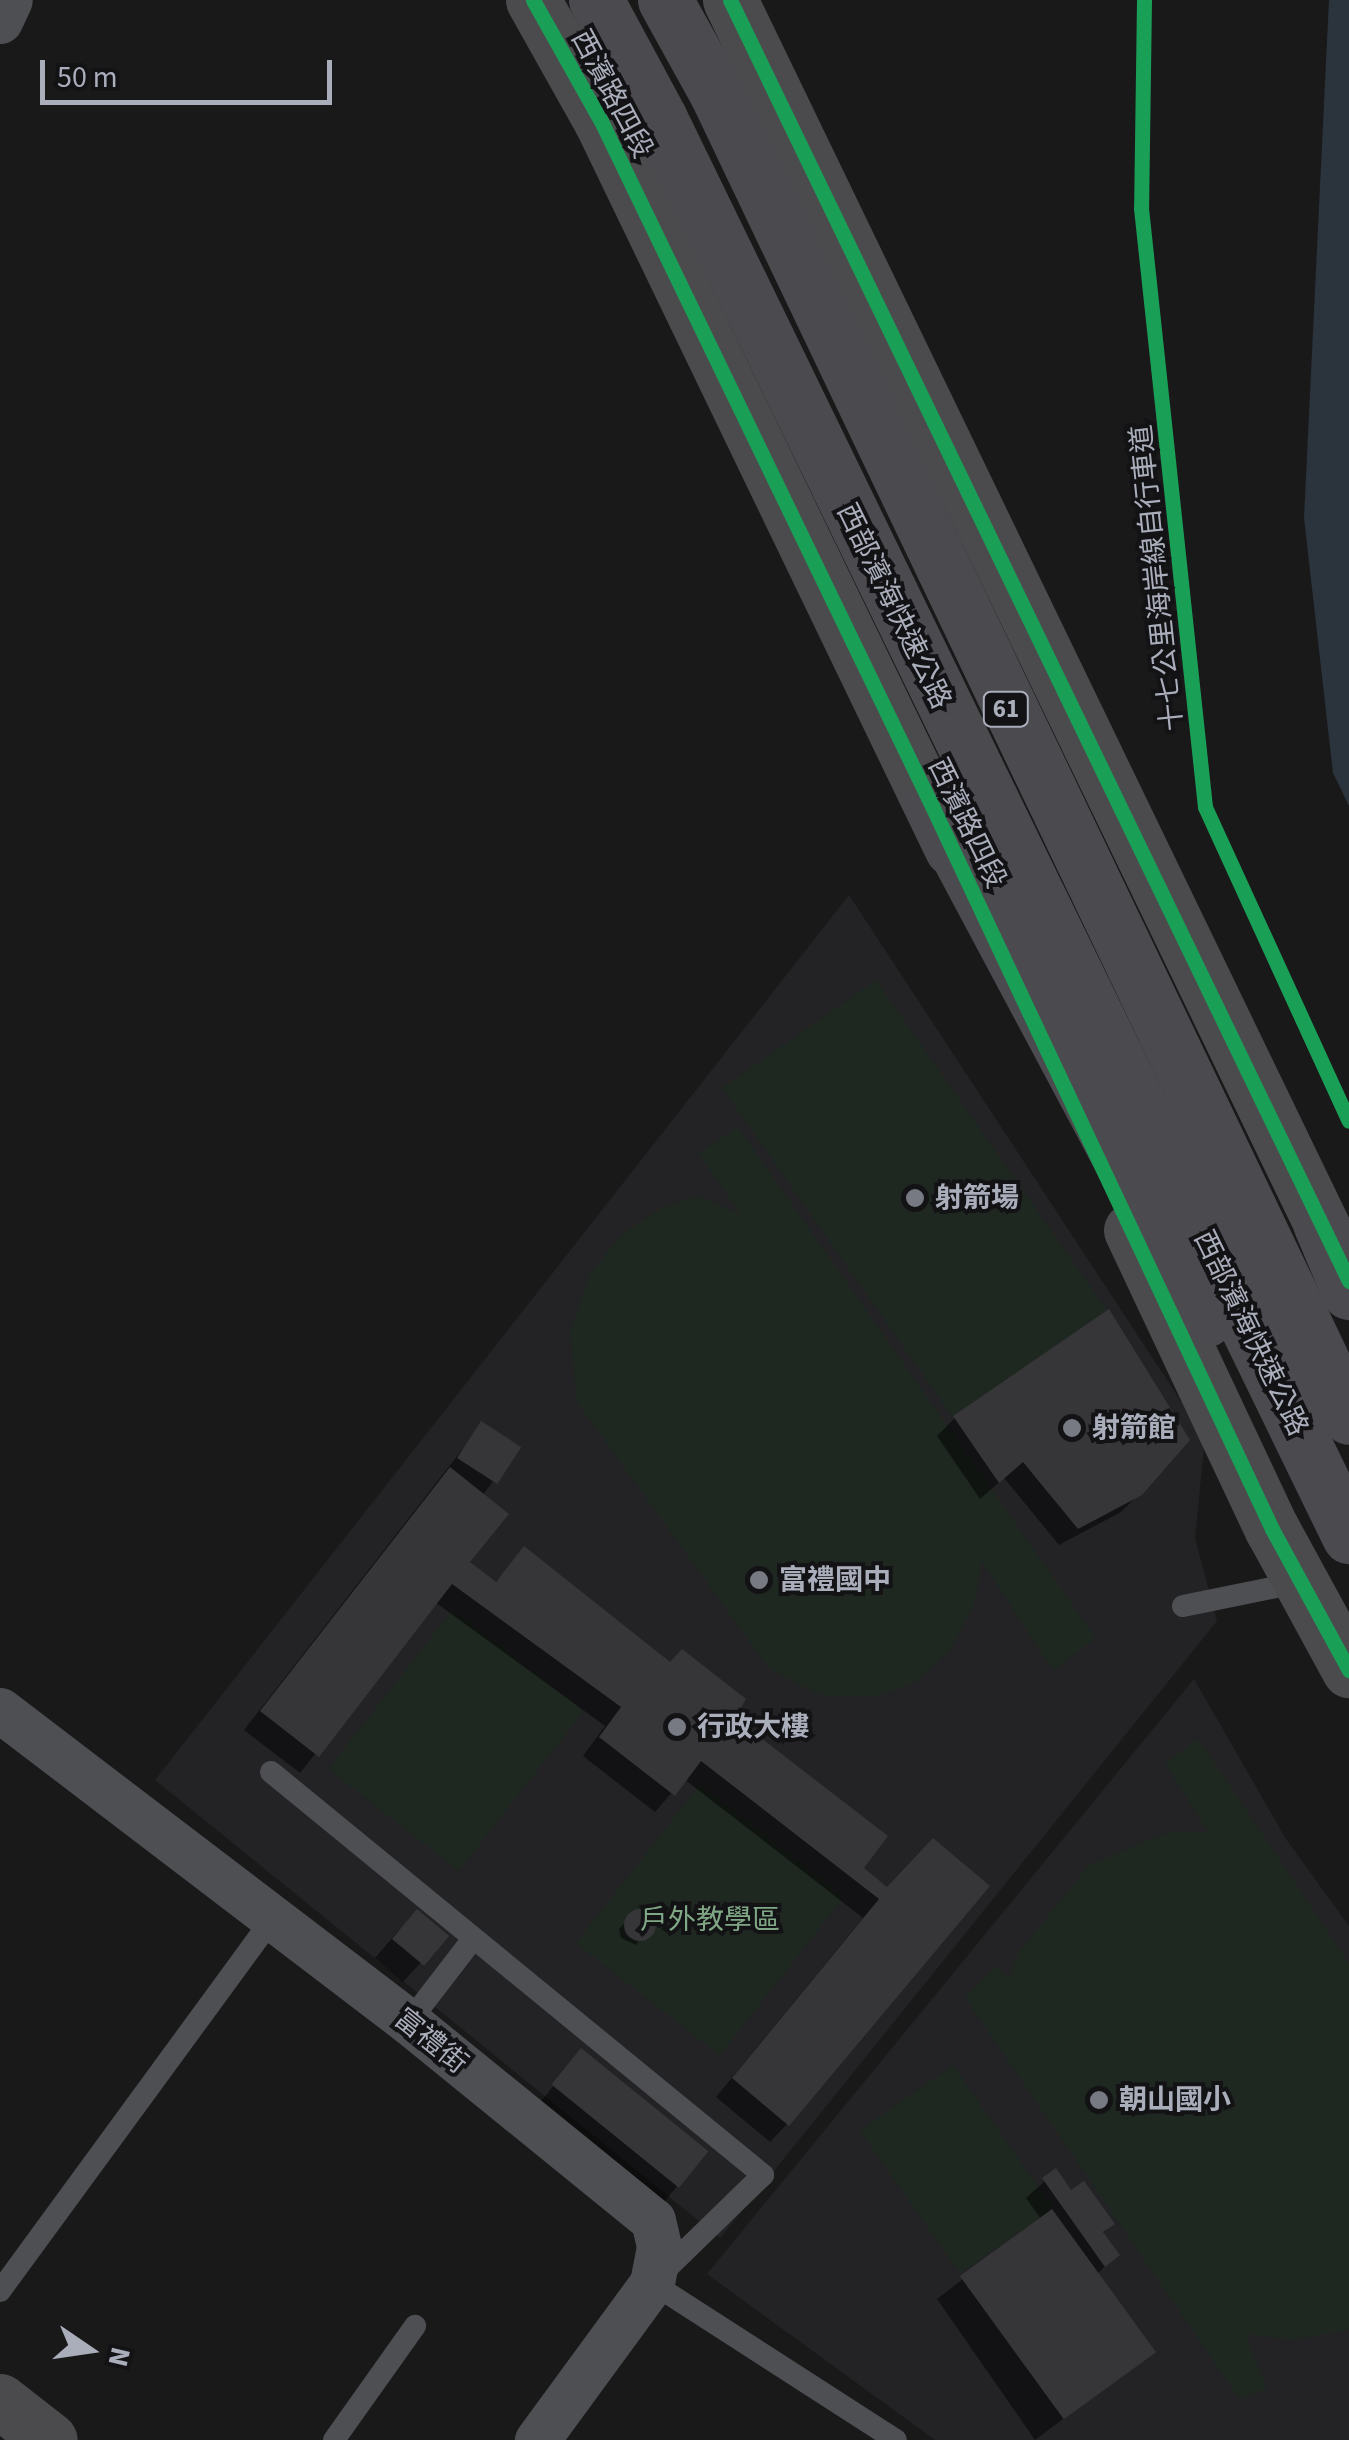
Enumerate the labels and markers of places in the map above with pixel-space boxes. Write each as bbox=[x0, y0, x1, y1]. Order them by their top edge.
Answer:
place label: 射箭場 bbox=[935, 1181, 1019, 1215]
marker: 射箭場 bbox=[904, 1187, 926, 1209]
place label: 射箭館 bbox=[1092, 1411, 1176, 1445]
marker: 射箭館 bbox=[1061, 1417, 1083, 1439]
place label: 富禮國中 bbox=[779, 1563, 891, 1597]
marker: 富禮國中 bbox=[748, 1569, 770, 1591]
place label: 行政大樓 bbox=[697, 1710, 809, 1744]
marker: 行政大樓 bbox=[666, 1716, 688, 1738]
place label: 朝山國小 bbox=[1119, 2083, 1231, 2117]
marker: 朝山國小 bbox=[1088, 2089, 1110, 2111]

